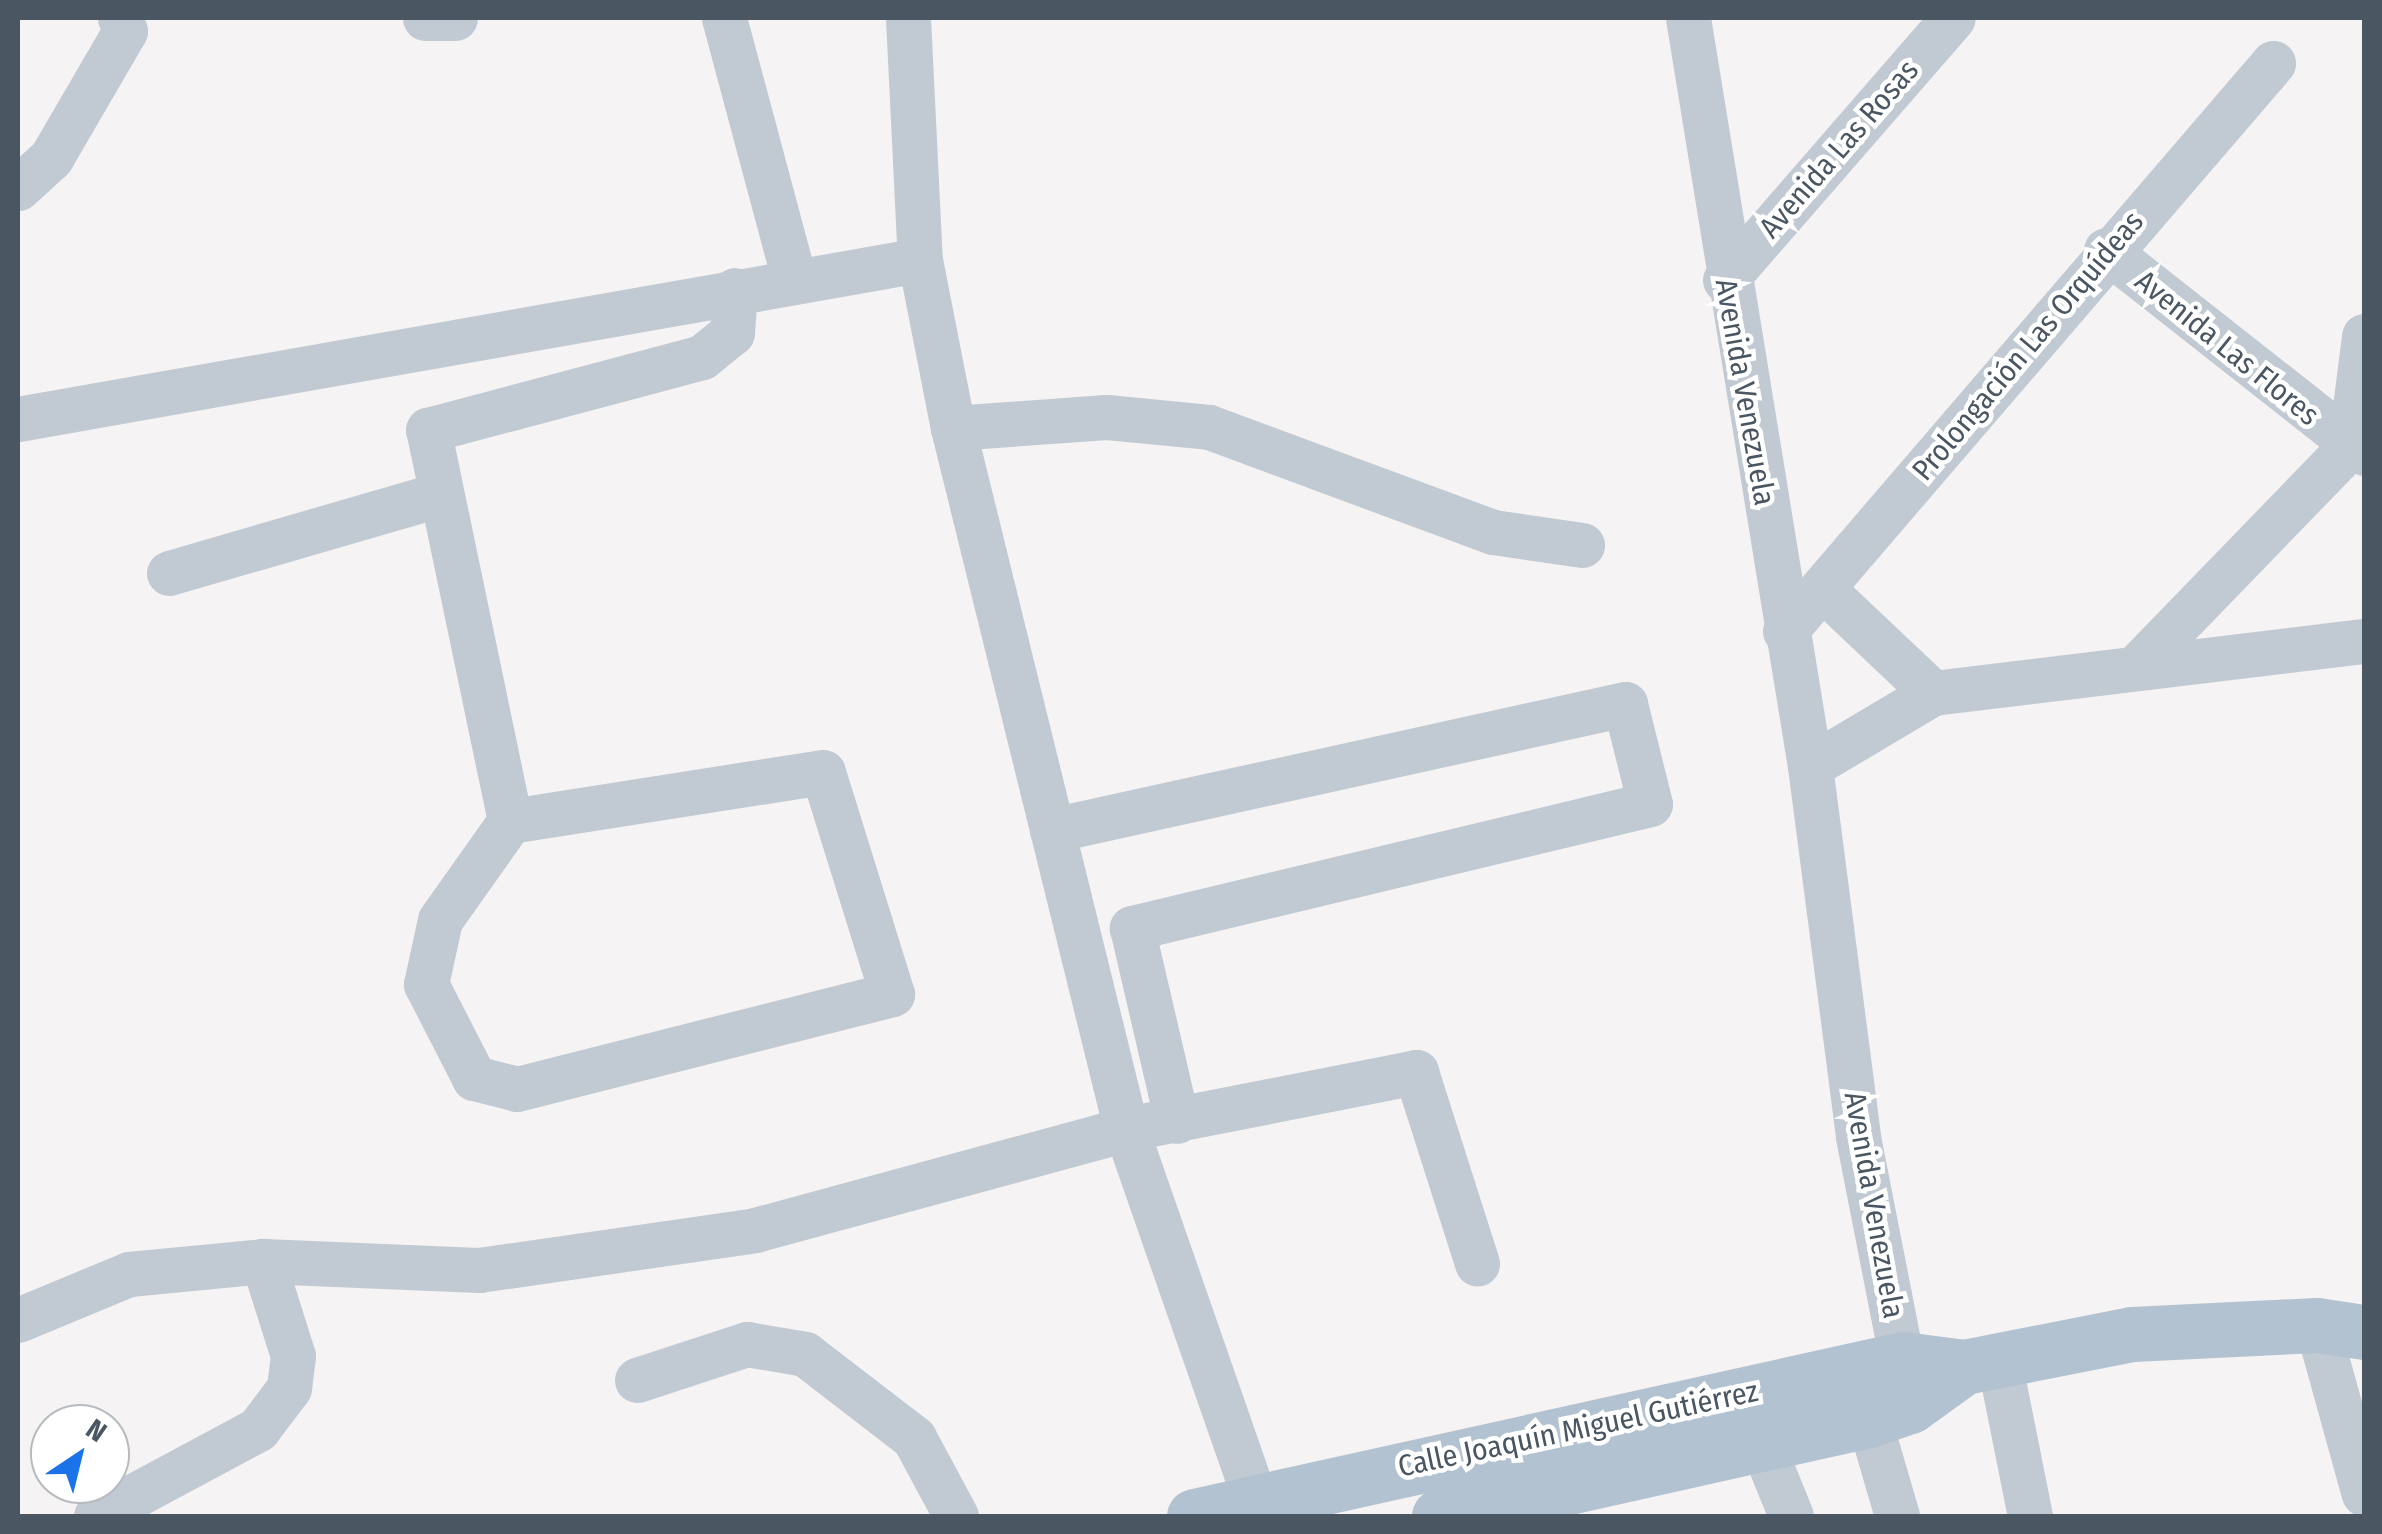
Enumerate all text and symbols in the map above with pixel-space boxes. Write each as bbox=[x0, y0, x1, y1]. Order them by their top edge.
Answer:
street label: Avenida Las Rosas bbox=[1752, 53, 1926, 245]
street label: Prolongación Las Orquídeas bbox=[1905, 204, 2151, 488]
street label: Avenida Las Flores bbox=[2128, 263, 2326, 433]
street label: Avenida Venezuela bbox=[1707, 276, 1783, 508]
street label: Avenida Venezuela bbox=[1836, 1089, 1912, 1321]
street label: Calle Joaquín Miguel Gutiérrez bbox=[1395, 1373, 1761, 1485]
north arrow bbox=[30, 1404, 130, 1504]
text: N bbox=[80, 1412, 113, 1449]

